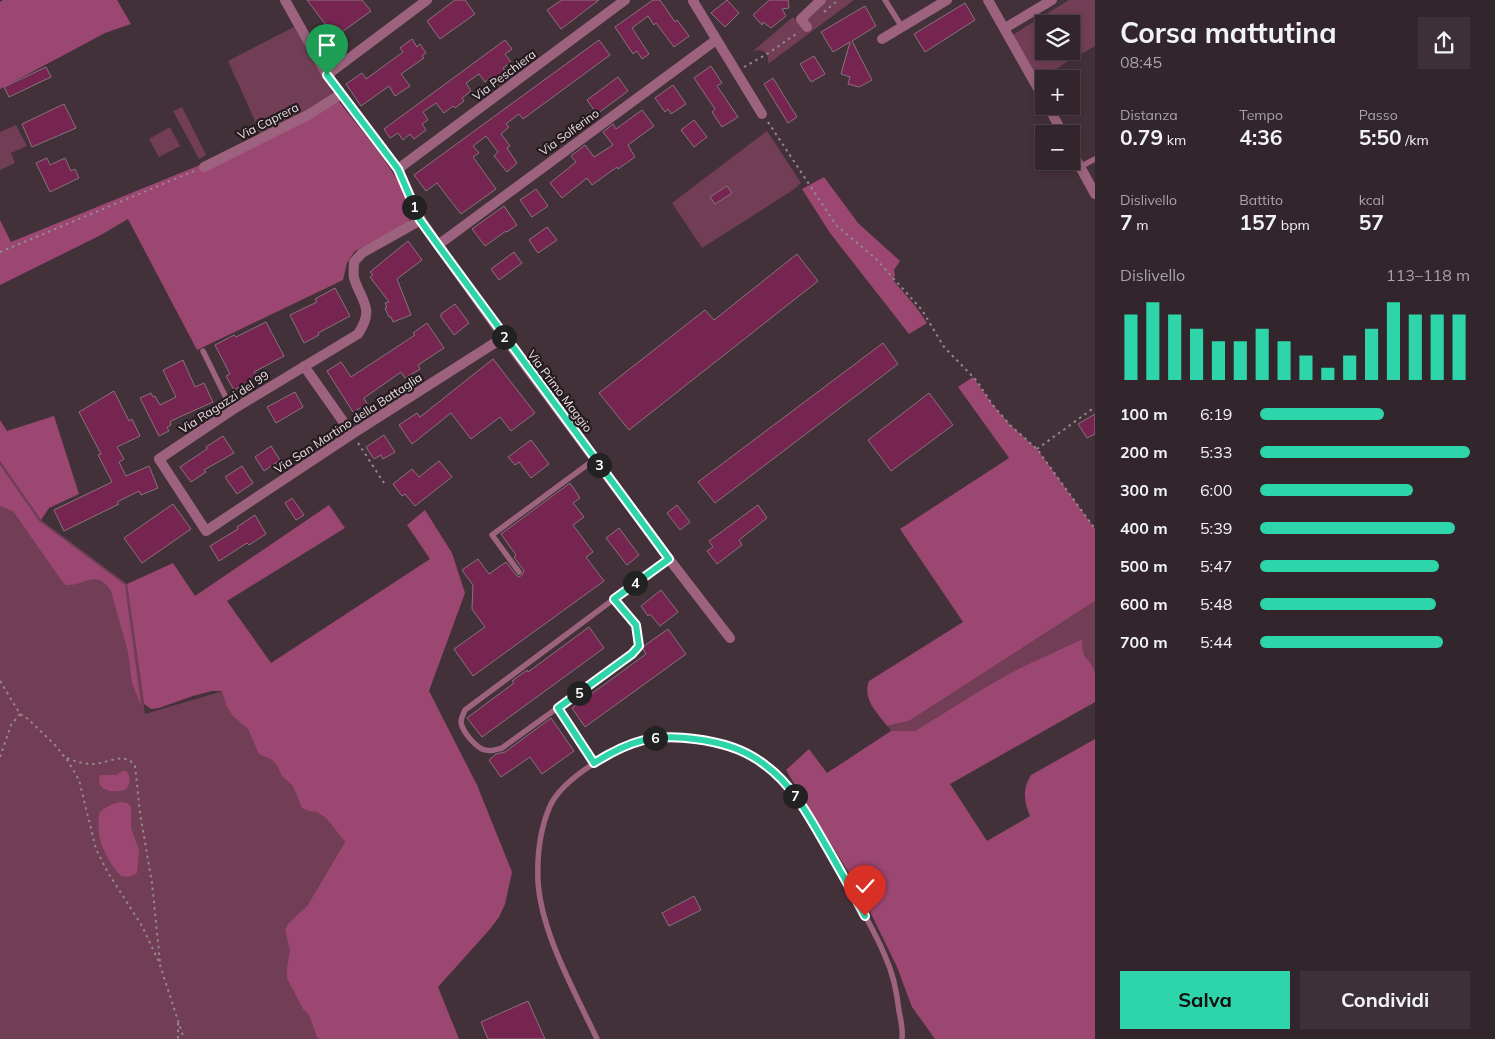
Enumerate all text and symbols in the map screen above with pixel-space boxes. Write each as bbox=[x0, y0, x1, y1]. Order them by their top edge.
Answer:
map controls bbox=[1035, 15, 1080, 170]
button: layers bbox=[1035, 15, 1080, 60]
text: Corsa mattutina bbox=[1120, 15, 1337, 50]
button: share bbox=[1418, 17, 1470, 69]
pin bbox=[306, 24, 348, 75]
icon: arrive bbox=[313, 31, 341, 59]
street label: Via Peschiera bbox=[469, 46, 539, 104]
text: 08:45 bbox=[1120, 52, 1162, 72]
button: + bbox=[1035, 70, 1080, 115]
street label: Via Caprera bbox=[235, 99, 301, 143]
street label: Via Solferino bbox=[536, 105, 602, 159]
text: Distanza bbox=[1120, 106, 1178, 124]
text: Tempo bbox=[1239, 106, 1283, 124]
text: Passo bbox=[1359, 106, 1398, 124]
text: 0.79 bbox=[1120, 124, 1163, 150]
text: 4:36 bbox=[1239, 124, 1282, 150]
text: 5:50 bbox=[1359, 124, 1402, 150]
button: − bbox=[1035, 125, 1080, 170]
text: km bbox=[1163, 131, 1186, 149]
text: /km bbox=[1402, 131, 1429, 149]
text: Dislivello bbox=[1120, 191, 1177, 209]
text: Battito bbox=[1239, 191, 1283, 209]
text: kcal bbox=[1359, 191, 1384, 209]
pin: 1 bbox=[402, 194, 426, 220]
text: 1 bbox=[410, 198, 419, 216]
text: 7 bbox=[1120, 209, 1133, 235]
text: 157 bbox=[1239, 209, 1277, 235]
text: 57 bbox=[1359, 209, 1384, 235]
text: m bbox=[1133, 216, 1149, 234]
text: bpm bbox=[1277, 216, 1310, 234]
text: Dislivello bbox=[1120, 265, 1185, 285]
text: 113–118 m bbox=[1386, 265, 1470, 285]
pin: 2 bbox=[492, 324, 516, 350]
text: 2 bbox=[500, 328, 509, 346]
street label: Via Primo Maggio bbox=[524, 347, 596, 435]
street label: Via Ragazzi del 99 bbox=[176, 367, 272, 437]
street label: Via San Martino della Battaglia bbox=[271, 369, 425, 477]
text: 100 m bbox=[1120, 404, 1168, 424]
text: 6:19 bbox=[1200, 404, 1232, 424]
text: 200 m bbox=[1120, 442, 1168, 462]
text: 5:33 bbox=[1200, 442, 1232, 462]
pin: 3 bbox=[586, 452, 612, 478]
text: 3 bbox=[595, 456, 604, 474]
text: 300 m bbox=[1120, 480, 1168, 500]
text: 6:00 bbox=[1200, 480, 1232, 500]
text: 400 m bbox=[1120, 518, 1168, 538]
text: 5:39 bbox=[1200, 518, 1232, 538]
text: 500 m bbox=[1120, 556, 1168, 576]
text: 5:47 bbox=[1200, 556, 1232, 576]
pin: 4 bbox=[622, 570, 648, 596]
text: 4 bbox=[631, 574, 640, 592]
text: 600 m bbox=[1120, 594, 1168, 614]
text: 5:48 bbox=[1200, 594, 1232, 614]
text: 700 m bbox=[1120, 632, 1168, 652]
text: 5:44 bbox=[1200, 632, 1232, 652]
pin: 5 bbox=[566, 680, 592, 706]
text: 5 bbox=[575, 684, 584, 702]
pin: 6 bbox=[642, 726, 668, 750]
text: 6 bbox=[651, 729, 660, 747]
pin: 7 bbox=[782, 784, 808, 808]
text: 7 bbox=[791, 787, 800, 805]
pin bbox=[844, 865, 886, 916]
icon: check bbox=[851, 872, 879, 900]
button: Salva bbox=[1120, 971, 1290, 1029]
button: Condividi bbox=[1300, 971, 1470, 1029]

